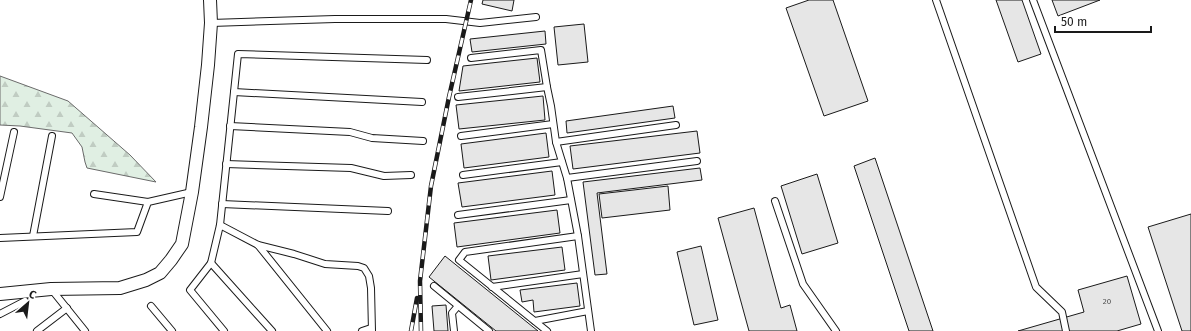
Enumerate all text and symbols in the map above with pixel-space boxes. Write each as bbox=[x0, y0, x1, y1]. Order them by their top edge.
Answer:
scale bar bbox=[1055, 8, 1151, 34]
text: 50 m bbox=[1061, 15, 1087, 29]
north arrow bbox=[8, 283, 48, 323]
text: С bbox=[27, 287, 39, 302]
house number: 20 bbox=[1103, 297, 1112, 306]

